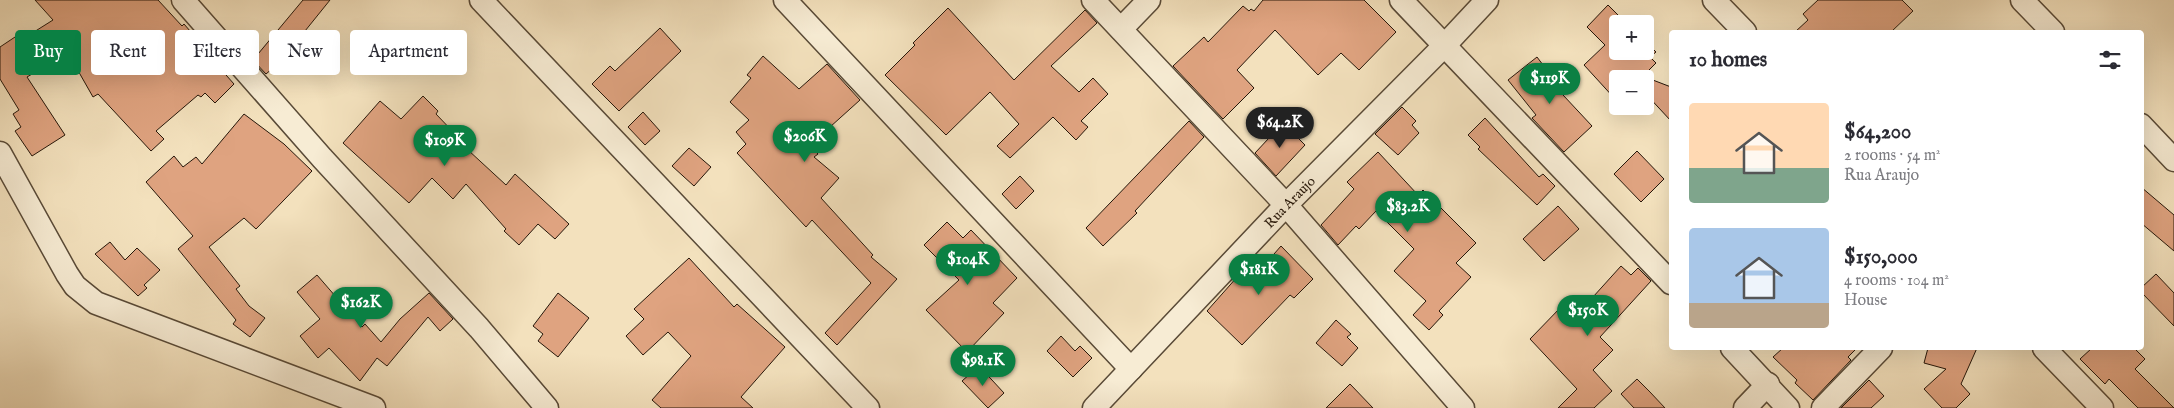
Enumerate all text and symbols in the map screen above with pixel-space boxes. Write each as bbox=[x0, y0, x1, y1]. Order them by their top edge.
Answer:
map controls bbox=[1609, 15, 1654, 115]
button: + bbox=[1609, 15, 1654, 60]
chip: Buy bbox=[15, 30, 81, 75]
chip: Rent bbox=[91, 30, 165, 75]
chip: Filters bbox=[175, 30, 259, 75]
chip: New bbox=[269, 30, 340, 75]
chip: Apartment bbox=[350, 30, 467, 75]
icon: filters bbox=[2096, 46, 2124, 74]
text: 10 homes bbox=[1689, 47, 1767, 74]
pin: $119K bbox=[1515, 62, 1585, 105]
text: $119K bbox=[1530, 69, 1570, 89]
button: − bbox=[1609, 70, 1654, 115]
pin: $64.2K bbox=[1239, 106, 1321, 149]
text: $64.2K bbox=[1257, 113, 1303, 133]
text: $64,200 bbox=[1844, 119, 1911, 146]
pin: $206K bbox=[770, 120, 840, 163]
icon: home bbox=[1729, 123, 1789, 183]
pin: $109K bbox=[410, 124, 480, 167]
text: $206K bbox=[784, 127, 826, 147]
text: $109K bbox=[424, 131, 466, 151]
text: 2 rooms · 54 m² bbox=[1844, 146, 1941, 166]
text: Rua Araujo bbox=[1844, 166, 1919, 186]
street label: Rua Araujo bbox=[1261, 172, 1320, 232]
pin: $83.2K bbox=[1367, 190, 1449, 233]
text: $83.2K bbox=[1386, 197, 1430, 217]
pin: $104K bbox=[933, 244, 1003, 286]
text: $150,000 bbox=[1844, 244, 1918, 271]
icon: home bbox=[1729, 248, 1789, 308]
text: $104K bbox=[947, 250, 989, 270]
pin: $181K bbox=[1224, 254, 1294, 296]
text: $181K bbox=[1240, 260, 1278, 280]
text: 4 rooms · 104 m² bbox=[1844, 271, 1949, 291]
pin: $162K bbox=[326, 286, 396, 329]
text: House bbox=[1844, 291, 1887, 311]
text: $162K bbox=[341, 293, 381, 313]
pin: $150K bbox=[1553, 294, 1623, 337]
text: $150K bbox=[1568, 301, 1608, 321]
pin: $98.1K bbox=[942, 344, 1024, 387]
text: $98.1K bbox=[961, 351, 1005, 371]

